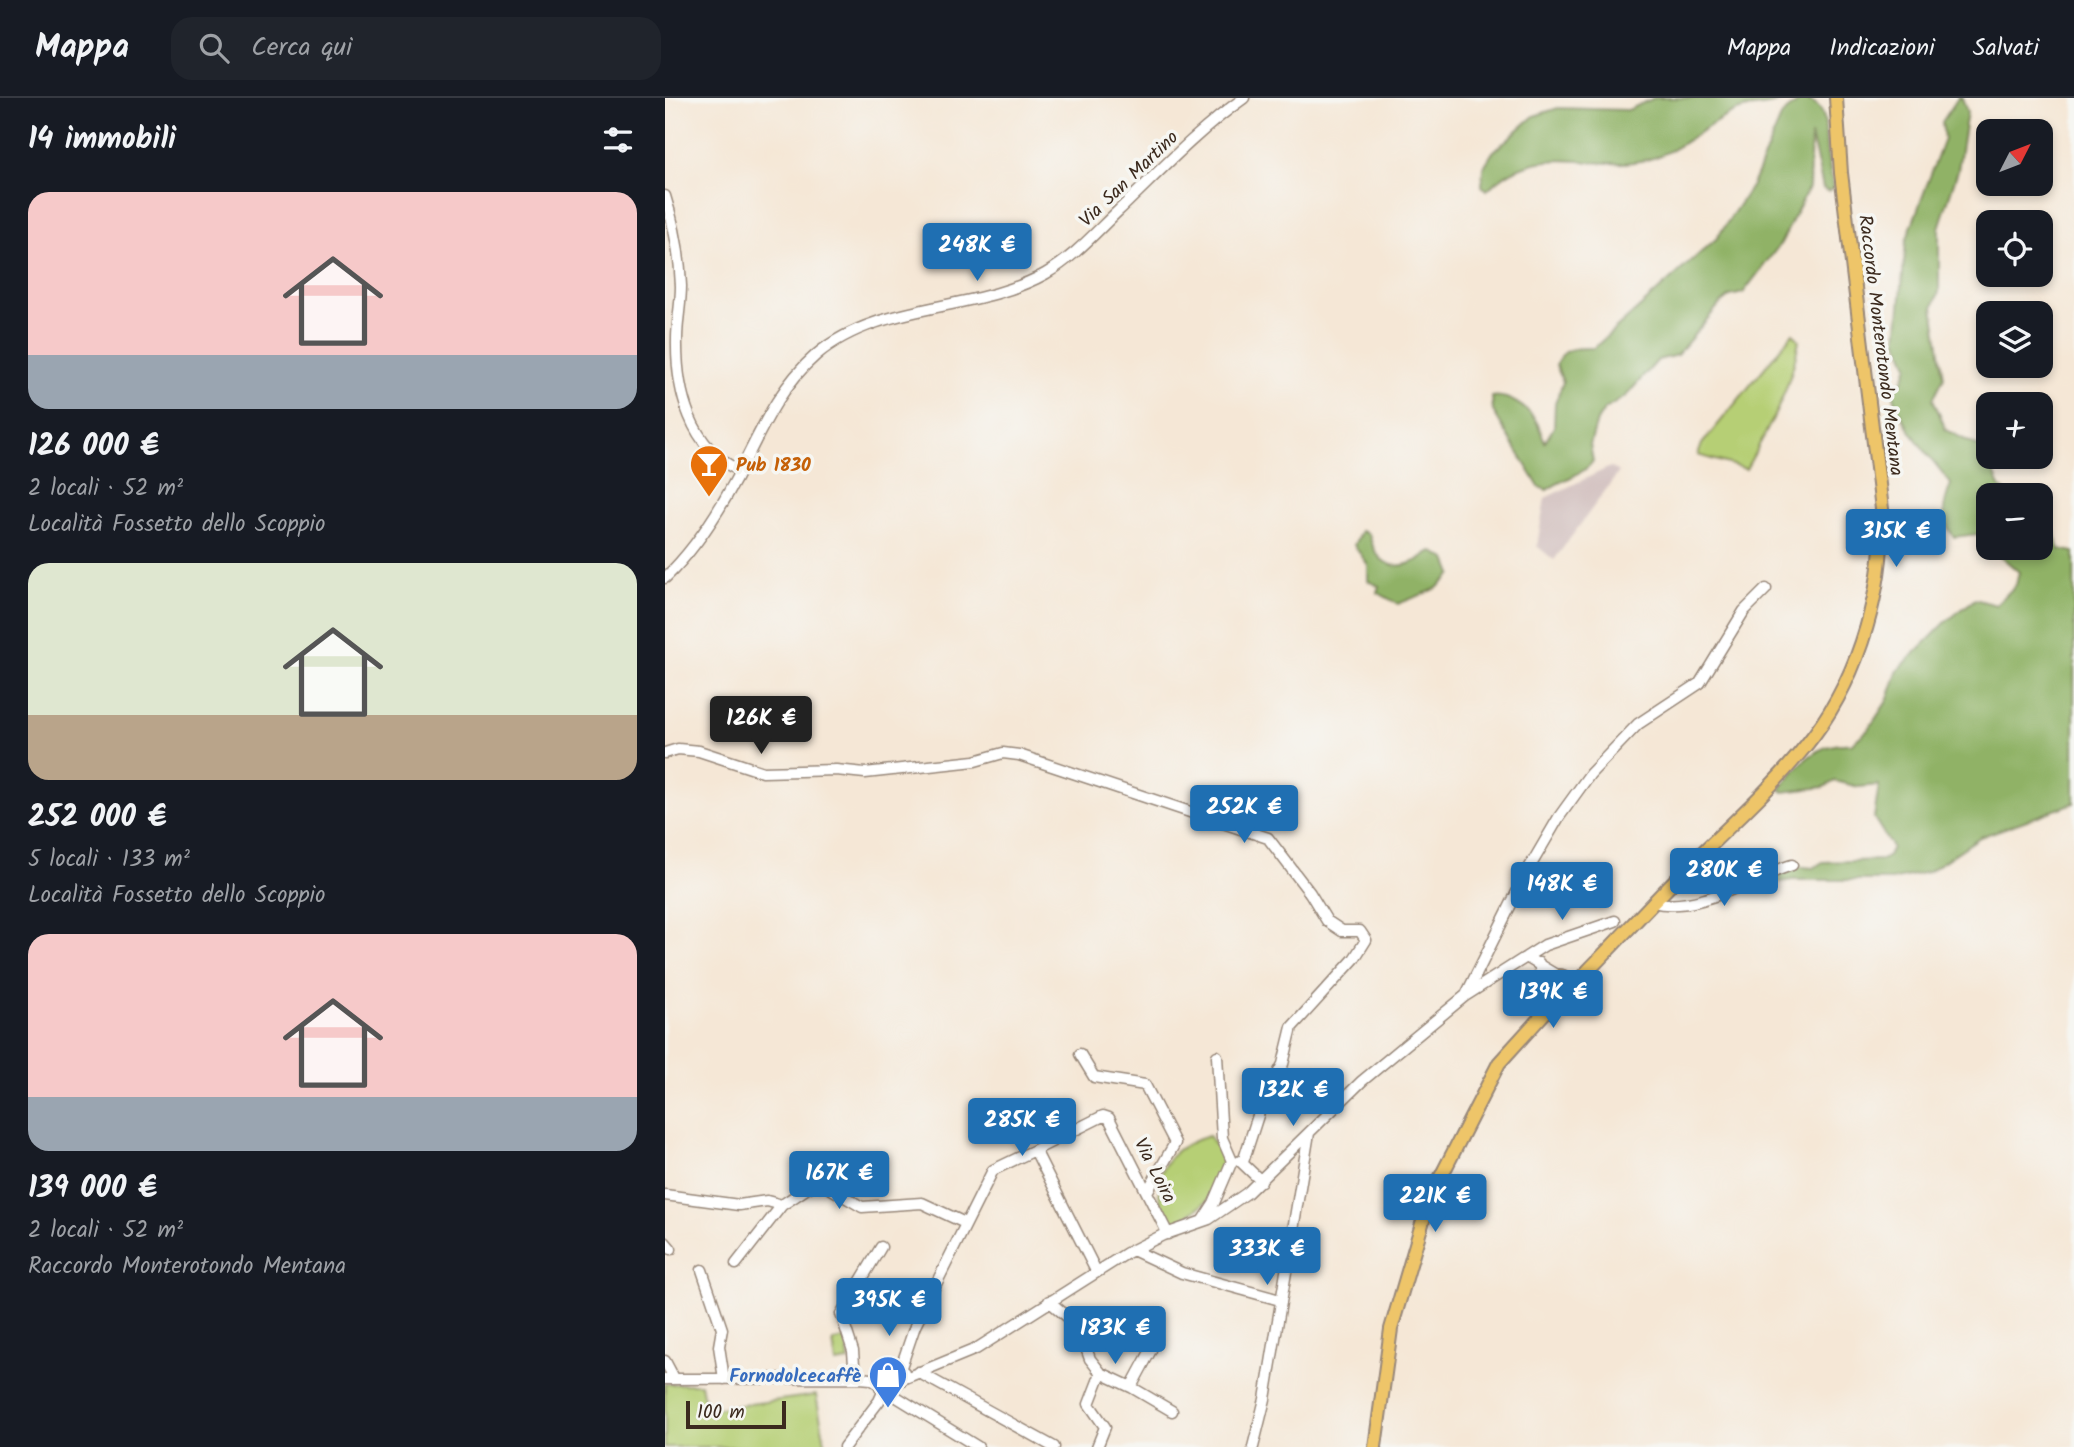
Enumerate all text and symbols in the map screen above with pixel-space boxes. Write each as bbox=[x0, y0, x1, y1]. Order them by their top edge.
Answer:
search box bbox=[171, 17, 661, 80]
text: Mappa bbox=[35, 22, 129, 75]
text: Cerca qui bbox=[251, 27, 352, 69]
icon: search bbox=[195, 29, 233, 67]
text: Mappa bbox=[1727, 29, 1791, 68]
text: Indicazioni bbox=[1829, 29, 1935, 68]
text: Salvati bbox=[1973, 29, 2039, 68]
text: 14 immobili bbox=[28, 116, 176, 164]
north arrow bbox=[1976, 119, 2053, 196]
map controls bbox=[1976, 119, 2053, 560]
icon: filters bbox=[599, 121, 637, 159]
street label: Via San Martino bbox=[1073, 124, 1186, 235]
button: locate bbox=[1976, 210, 2053, 287]
street label: Raccordo Monterotondo Mentana bbox=[1849, 213, 1911, 477]
pin: 248K € bbox=[920, 223, 1034, 283]
text: 248K € bbox=[939, 228, 1015, 264]
icon: home bbox=[270, 238, 396, 364]
button: layers bbox=[1976, 301, 2053, 378]
button: + bbox=[1976, 392, 2053, 469]
text: 126 000 € bbox=[28, 423, 159, 471]
bar icon: Pub 1830 bbox=[688, 443, 730, 498]
place label: Pub 1830 bbox=[736, 451, 811, 481]
text: 2 locali · 52 m² bbox=[28, 471, 183, 507]
button: − bbox=[1976, 483, 2053, 560]
text: Località Fossetto dello Scoppio bbox=[28, 507, 325, 543]
pin: 315K € bbox=[1839, 510, 1953, 569]
text: 315K € bbox=[1862, 514, 1930, 550]
icon: home bbox=[270, 609, 396, 735]
pin: 126K € bbox=[704, 696, 818, 756]
text: 126K € bbox=[726, 701, 796, 737]
pin: 252K € bbox=[1187, 786, 1301, 845]
text: 252K € bbox=[1206, 790, 1282, 826]
text: 252 000 € bbox=[28, 794, 166, 842]
text: 5 locali · 133 m² bbox=[28, 842, 190, 878]
pin: 280K € bbox=[1667, 848, 1781, 908]
text: 280K € bbox=[1686, 853, 1762, 889]
pin: 148K € bbox=[1505, 862, 1619, 922]
text: 148K € bbox=[1527, 867, 1597, 903]
text: Località Fossetto dello Scoppio bbox=[28, 878, 325, 914]
pin: 139K € bbox=[1496, 970, 1610, 1030]
text: 139K € bbox=[1519, 975, 1587, 1011]
icon: home bbox=[270, 980, 396, 1106]
pin: 132K € bbox=[1236, 1068, 1350, 1128]
text: 132K € bbox=[1258, 1073, 1328, 1109]
pin: 285K € bbox=[965, 1098, 1079, 1158]
text: 285K € bbox=[984, 1103, 1060, 1139]
street label: Via Loira bbox=[1125, 1133, 1183, 1209]
pin: 167K € bbox=[782, 1152, 896, 1211]
text: 167K € bbox=[805, 1156, 873, 1192]
text: 139 000 € bbox=[28, 1165, 157, 1213]
pin: 221K € bbox=[1378, 1174, 1492, 1234]
text: 221K € bbox=[1399, 1179, 1471, 1215]
text: 2 locali · 52 m² bbox=[28, 1213, 183, 1249]
pin: 333K € bbox=[1210, 1228, 1324, 1287]
text: 333K € bbox=[1229, 1232, 1305, 1268]
text: Raccordo Monterotondo Mentana bbox=[28, 1249, 346, 1285]
pin: 395K € bbox=[832, 1278, 946, 1338]
text: 395K € bbox=[852, 1283, 926, 1319]
pin: 183K € bbox=[1058, 1306, 1172, 1366]
text: 183K € bbox=[1080, 1311, 1150, 1347]
shop icon: Fornodolcecaffè bbox=[867, 1354, 909, 1409]
place label: Fornodolcecaffè bbox=[729, 1362, 861, 1392]
scale bar bbox=[686, 1398, 786, 1430]
text: 100 m bbox=[697, 1398, 745, 1428]

